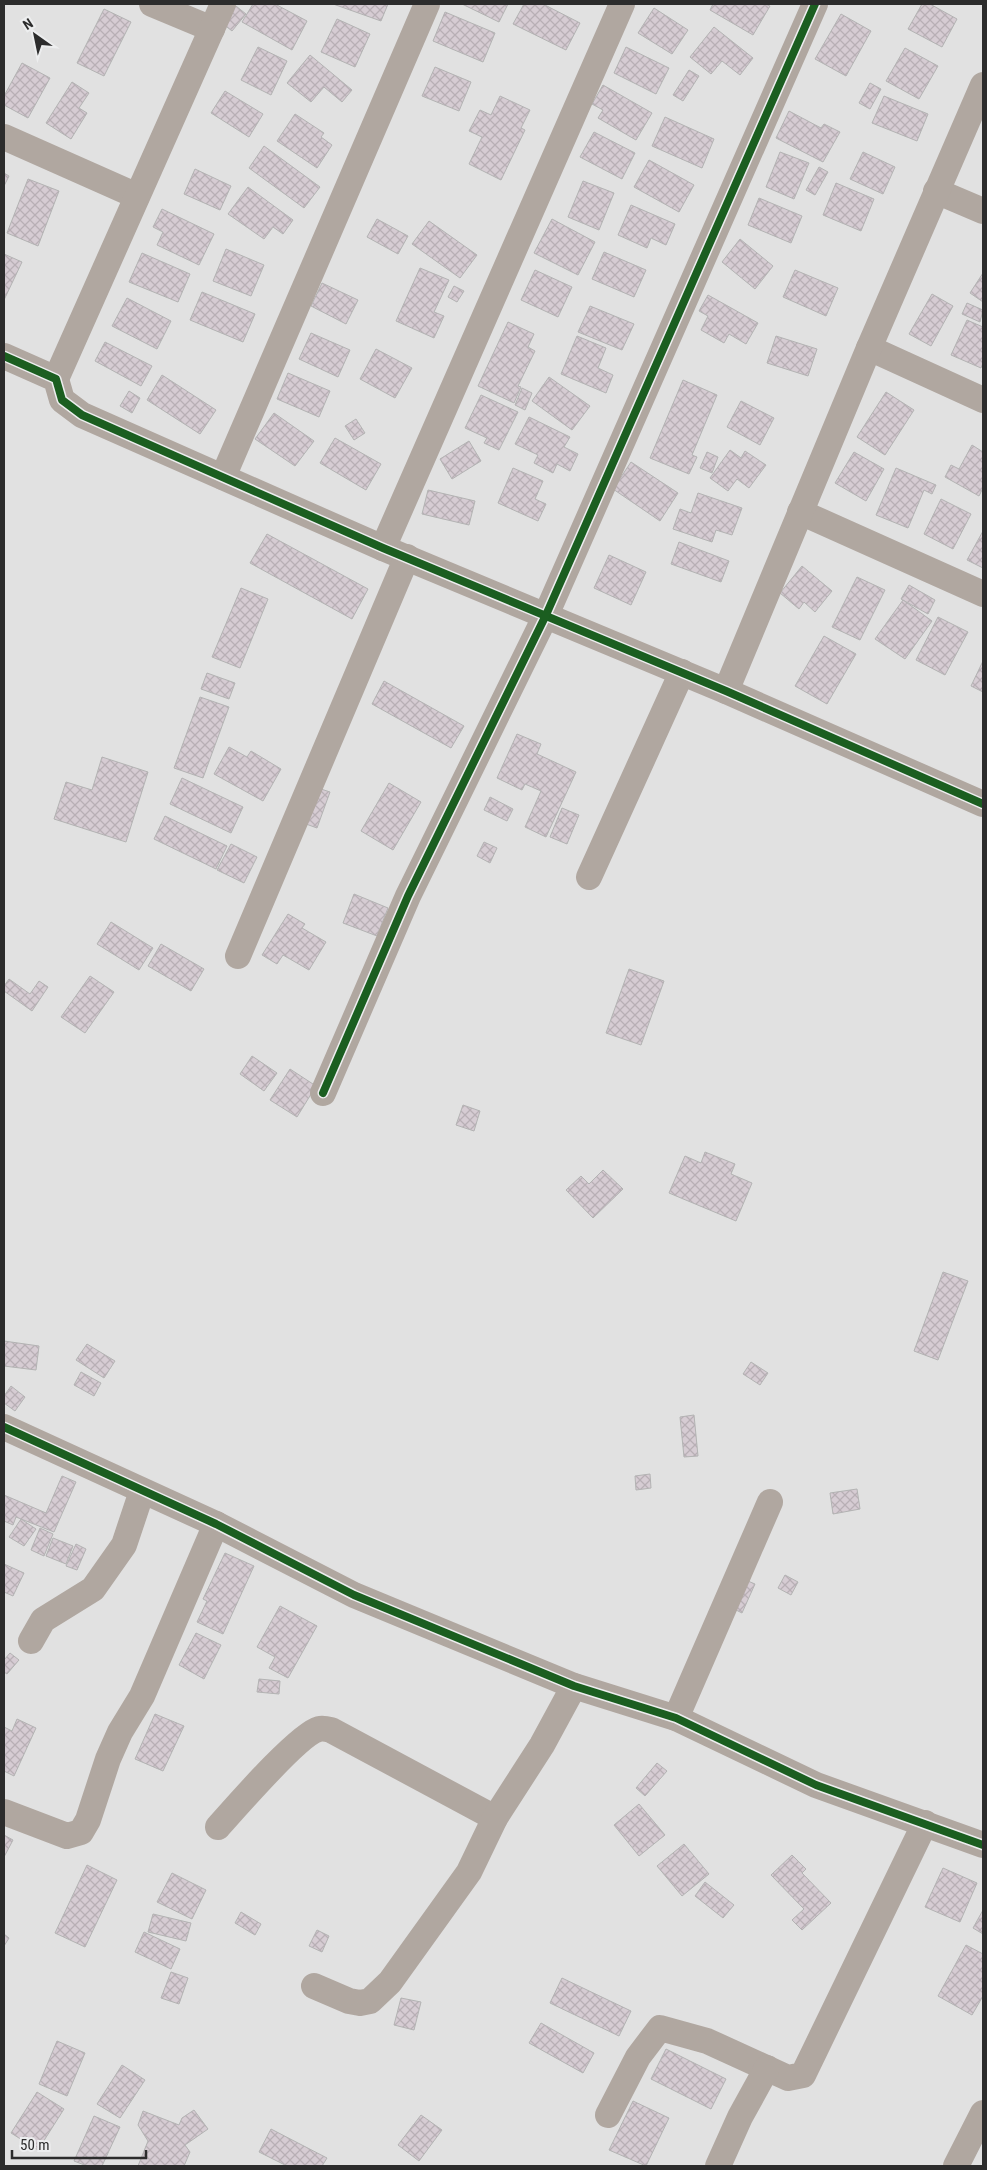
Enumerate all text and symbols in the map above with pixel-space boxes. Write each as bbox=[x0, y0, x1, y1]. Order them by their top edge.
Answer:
north arrow bbox=[10, 10, 60, 60]
text: N bbox=[20, 15, 36, 33]
scale bar bbox=[12, 2128, 146, 2160]
text: 50 m bbox=[20, 2136, 50, 2154]

